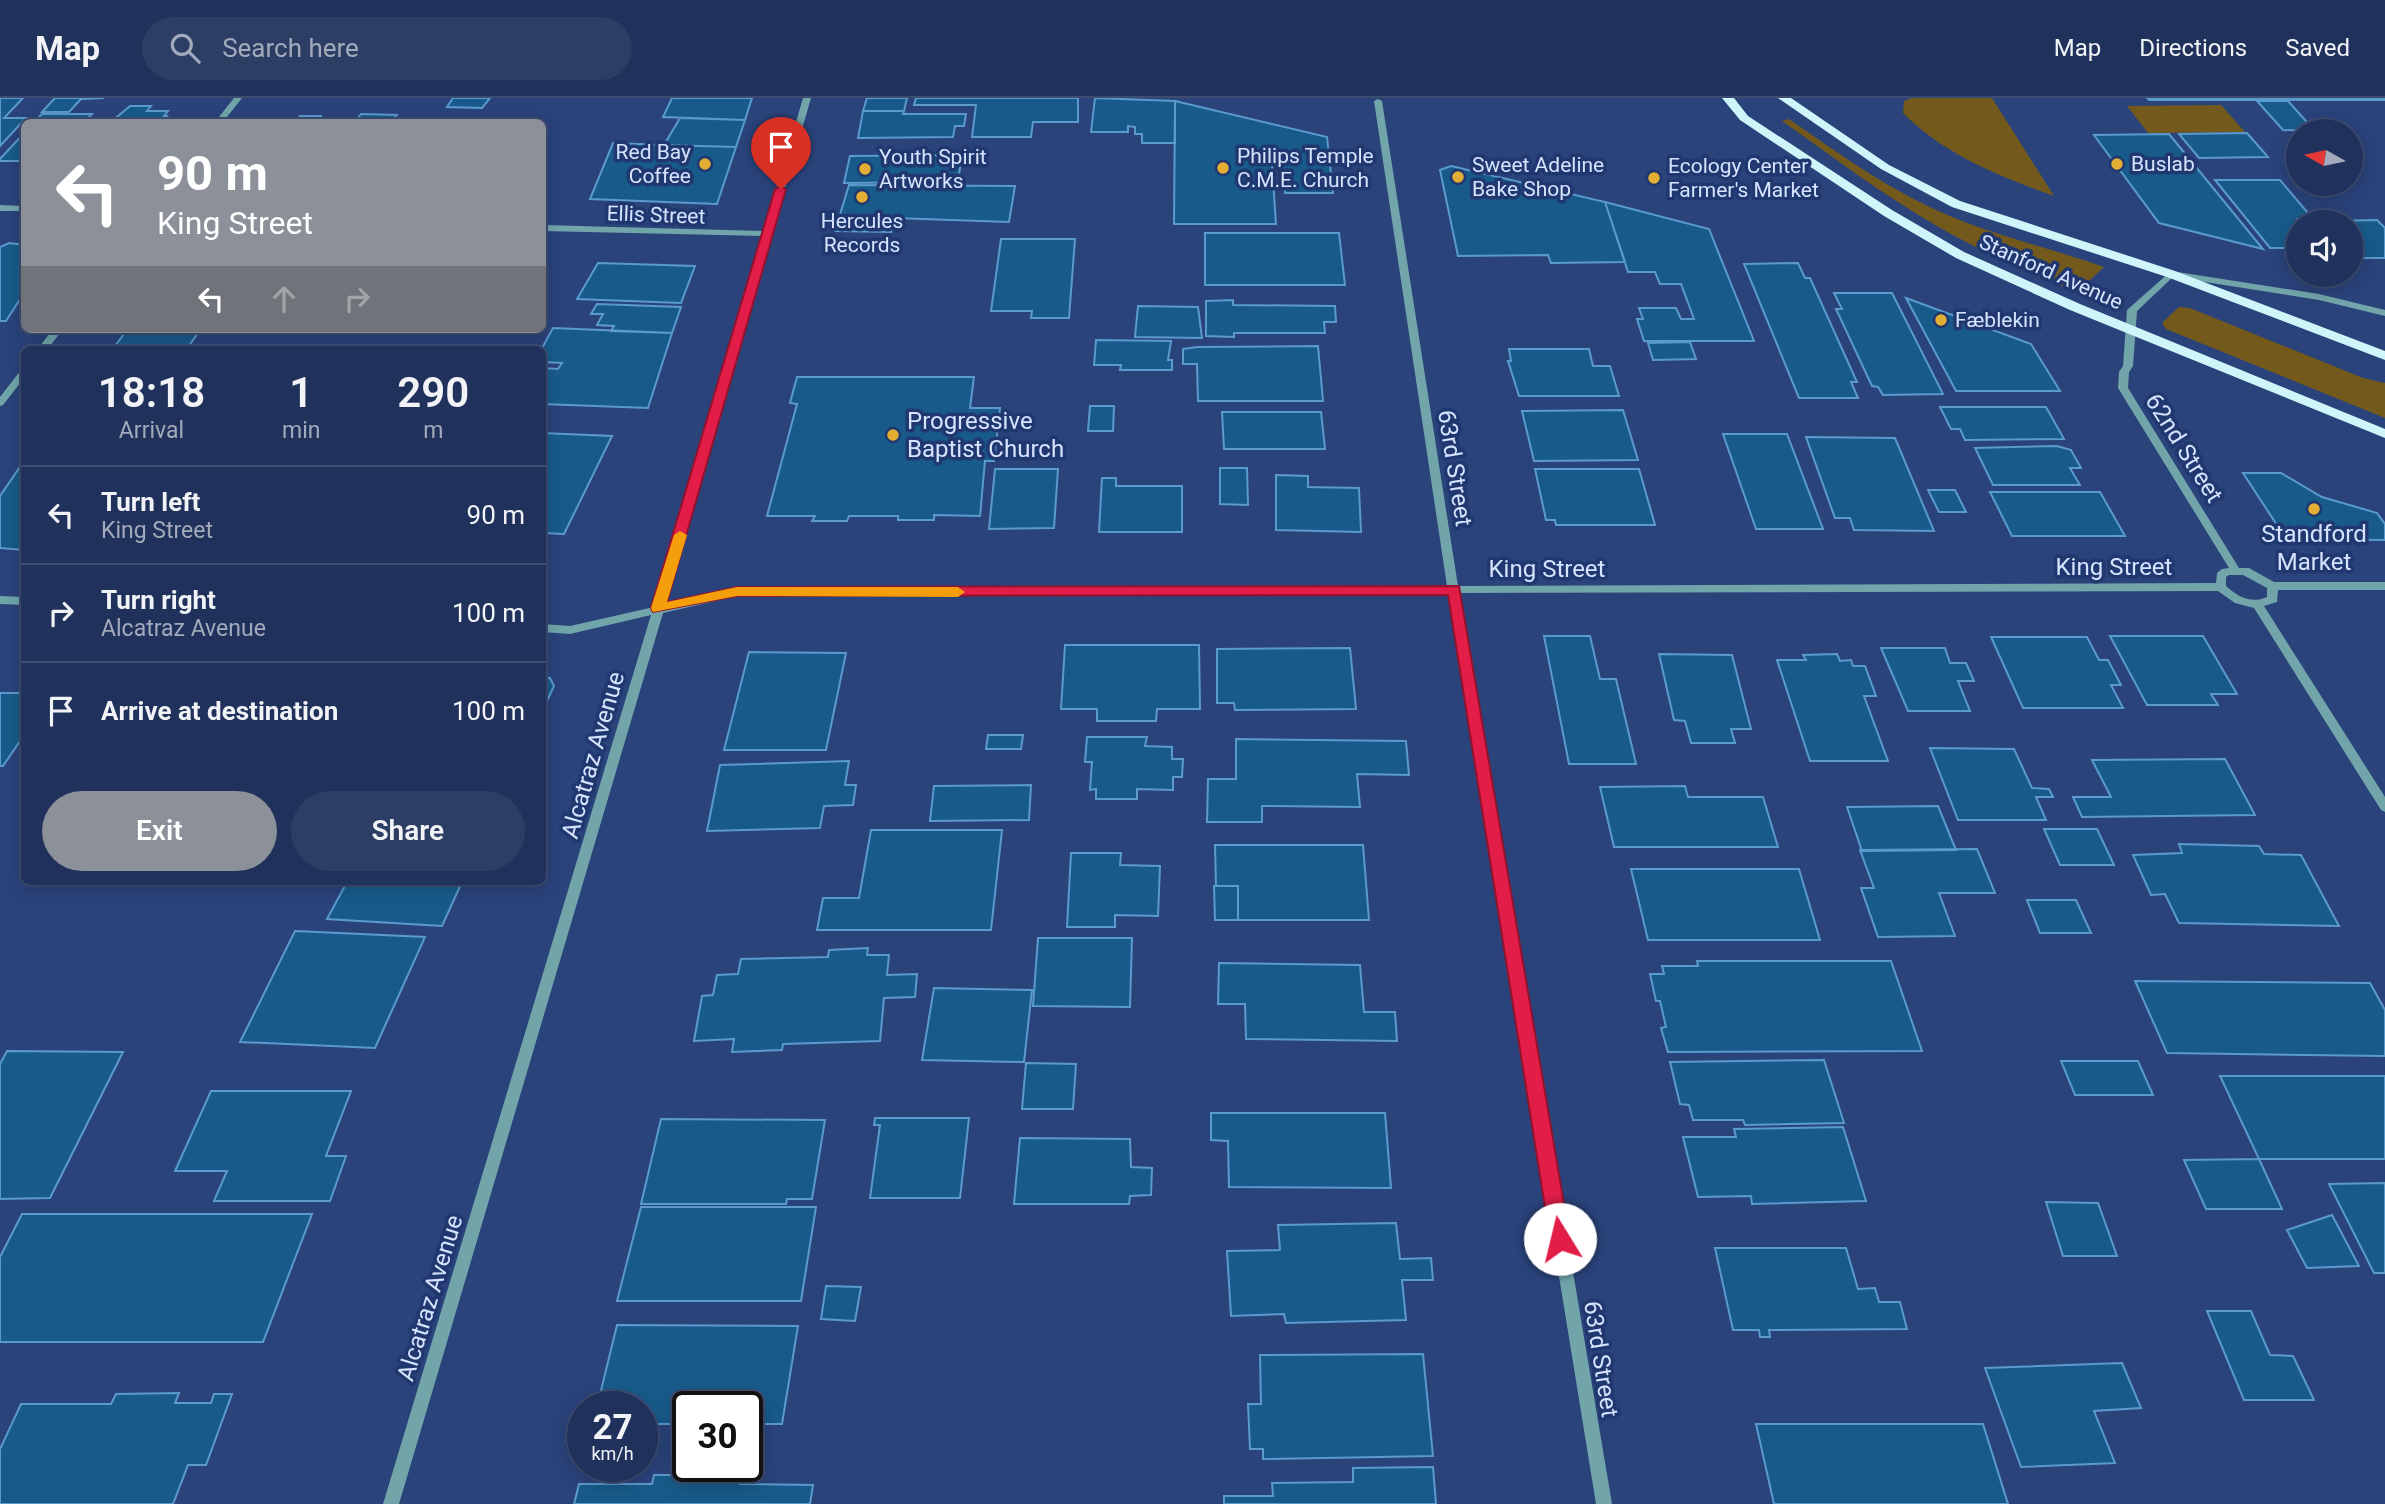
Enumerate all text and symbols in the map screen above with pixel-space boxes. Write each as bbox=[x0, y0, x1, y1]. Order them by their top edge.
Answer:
search box bbox=[142, 17, 632, 80]
text: Map bbox=[35, 29, 100, 68]
icon: search bbox=[166, 29, 204, 67]
text: Search here bbox=[222, 33, 359, 63]
text: Map bbox=[2054, 34, 2101, 62]
text: Directions bbox=[2139, 34, 2247, 62]
text: Saved bbox=[2285, 34, 2350, 62]
pin bbox=[751, 117, 811, 189]
north arrow bbox=[2286, 119, 2362, 196]
map controls bbox=[2286, 119, 2363, 287]
icon: arrive bbox=[762, 128, 800, 166]
place label: Red Bay Coffee bbox=[616, 140, 691, 188]
place label: Philips Temple C.M.E. Church bbox=[1237, 144, 1374, 192]
text: 90 m bbox=[157, 145, 268, 202]
place label: Youth Spirit Artworks bbox=[879, 145, 987, 193]
icon: left bbox=[42, 147, 133, 238]
place label: Buslab bbox=[2131, 152, 2195, 176]
place label: Sweet Adeline Bake Shop bbox=[1472, 153, 1604, 201]
place label: Ecology Center Farmer's Market bbox=[1668, 154, 1819, 202]
marker: Red Bay Coffee bbox=[697, 156, 713, 172]
marker: Buslab bbox=[2109, 156, 2125, 172]
marker: Philips Temple C.M.E. Church bbox=[1215, 160, 1231, 176]
marker: Youth Spirit Artworks bbox=[857, 161, 873, 177]
marker: Sweet Adeline Bake Shop bbox=[1450, 169, 1466, 185]
marker: Ecology Center Farmer's Market bbox=[1646, 170, 1662, 186]
marker: Hercules Records bbox=[854, 189, 870, 205]
street label: Ellis Street bbox=[606, 201, 706, 229]
text: King Street bbox=[157, 204, 313, 242]
place label: Hercules Records bbox=[821, 209, 903, 257]
button: sound bbox=[2286, 210, 2363, 287]
street label: Stanford Avenue bbox=[1976, 230, 2126, 314]
icon: left bbox=[192, 280, 230, 318]
icon: ahead bbox=[265, 280, 303, 318]
icon: right bbox=[338, 280, 376, 318]
place label: Fæblekin bbox=[1955, 308, 2040, 332]
marker: Fæblekin bbox=[1933, 312, 1949, 328]
text: 18:18 bbox=[98, 368, 205, 417]
text: 1 bbox=[289, 368, 313, 417]
text: 290 bbox=[397, 368, 469, 417]
street label: 62nd Street bbox=[2140, 388, 2229, 508]
place label: Progressive Baptist Church bbox=[907, 407, 1064, 463]
street label: 63rd Street bbox=[1432, 408, 1478, 528]
text: Arrival bbox=[119, 417, 184, 444]
text: min bbox=[282, 417, 320, 444]
text: m bbox=[423, 417, 443, 444]
marker: Progressive Baptist Church bbox=[885, 427, 901, 443]
text: Turn left bbox=[101, 487, 200, 517]
icon: left bbox=[42, 496, 80, 534]
text: 90 m bbox=[467, 500, 525, 530]
marker: Standford Market bbox=[2306, 501, 2322, 517]
text: King Street bbox=[101, 517, 213, 544]
place label: Standford Market bbox=[2261, 520, 2367, 576]
street label: King Street bbox=[2056, 553, 2173, 581]
street label: King Street bbox=[1489, 555, 1606, 583]
text: Turn right bbox=[101, 585, 216, 615]
icon: right bbox=[42, 594, 80, 632]
text: 100 m bbox=[452, 598, 525, 628]
text: Alcatraz Avenue bbox=[101, 615, 266, 642]
street label: Alcatraz Avenue bbox=[556, 668, 630, 842]
icon: arrive bbox=[42, 692, 80, 730]
text: Arrive at destination bbox=[101, 696, 338, 726]
text: 100 m bbox=[452, 696, 525, 726]
button: Exit bbox=[42, 791, 277, 871]
button: Share bbox=[291, 791, 525, 871]
position arrow bbox=[1523, 1202, 1597, 1276]
street label: Alcatraz Avenue bbox=[391, 1212, 469, 1384]
street label: 63rd Street bbox=[1578, 1299, 1624, 1419]
speed limit sign: 30 bbox=[672, 1391, 763, 1482]
text: 27 bbox=[592, 1407, 633, 1448]
text: km/h bbox=[591, 1443, 634, 1464]

